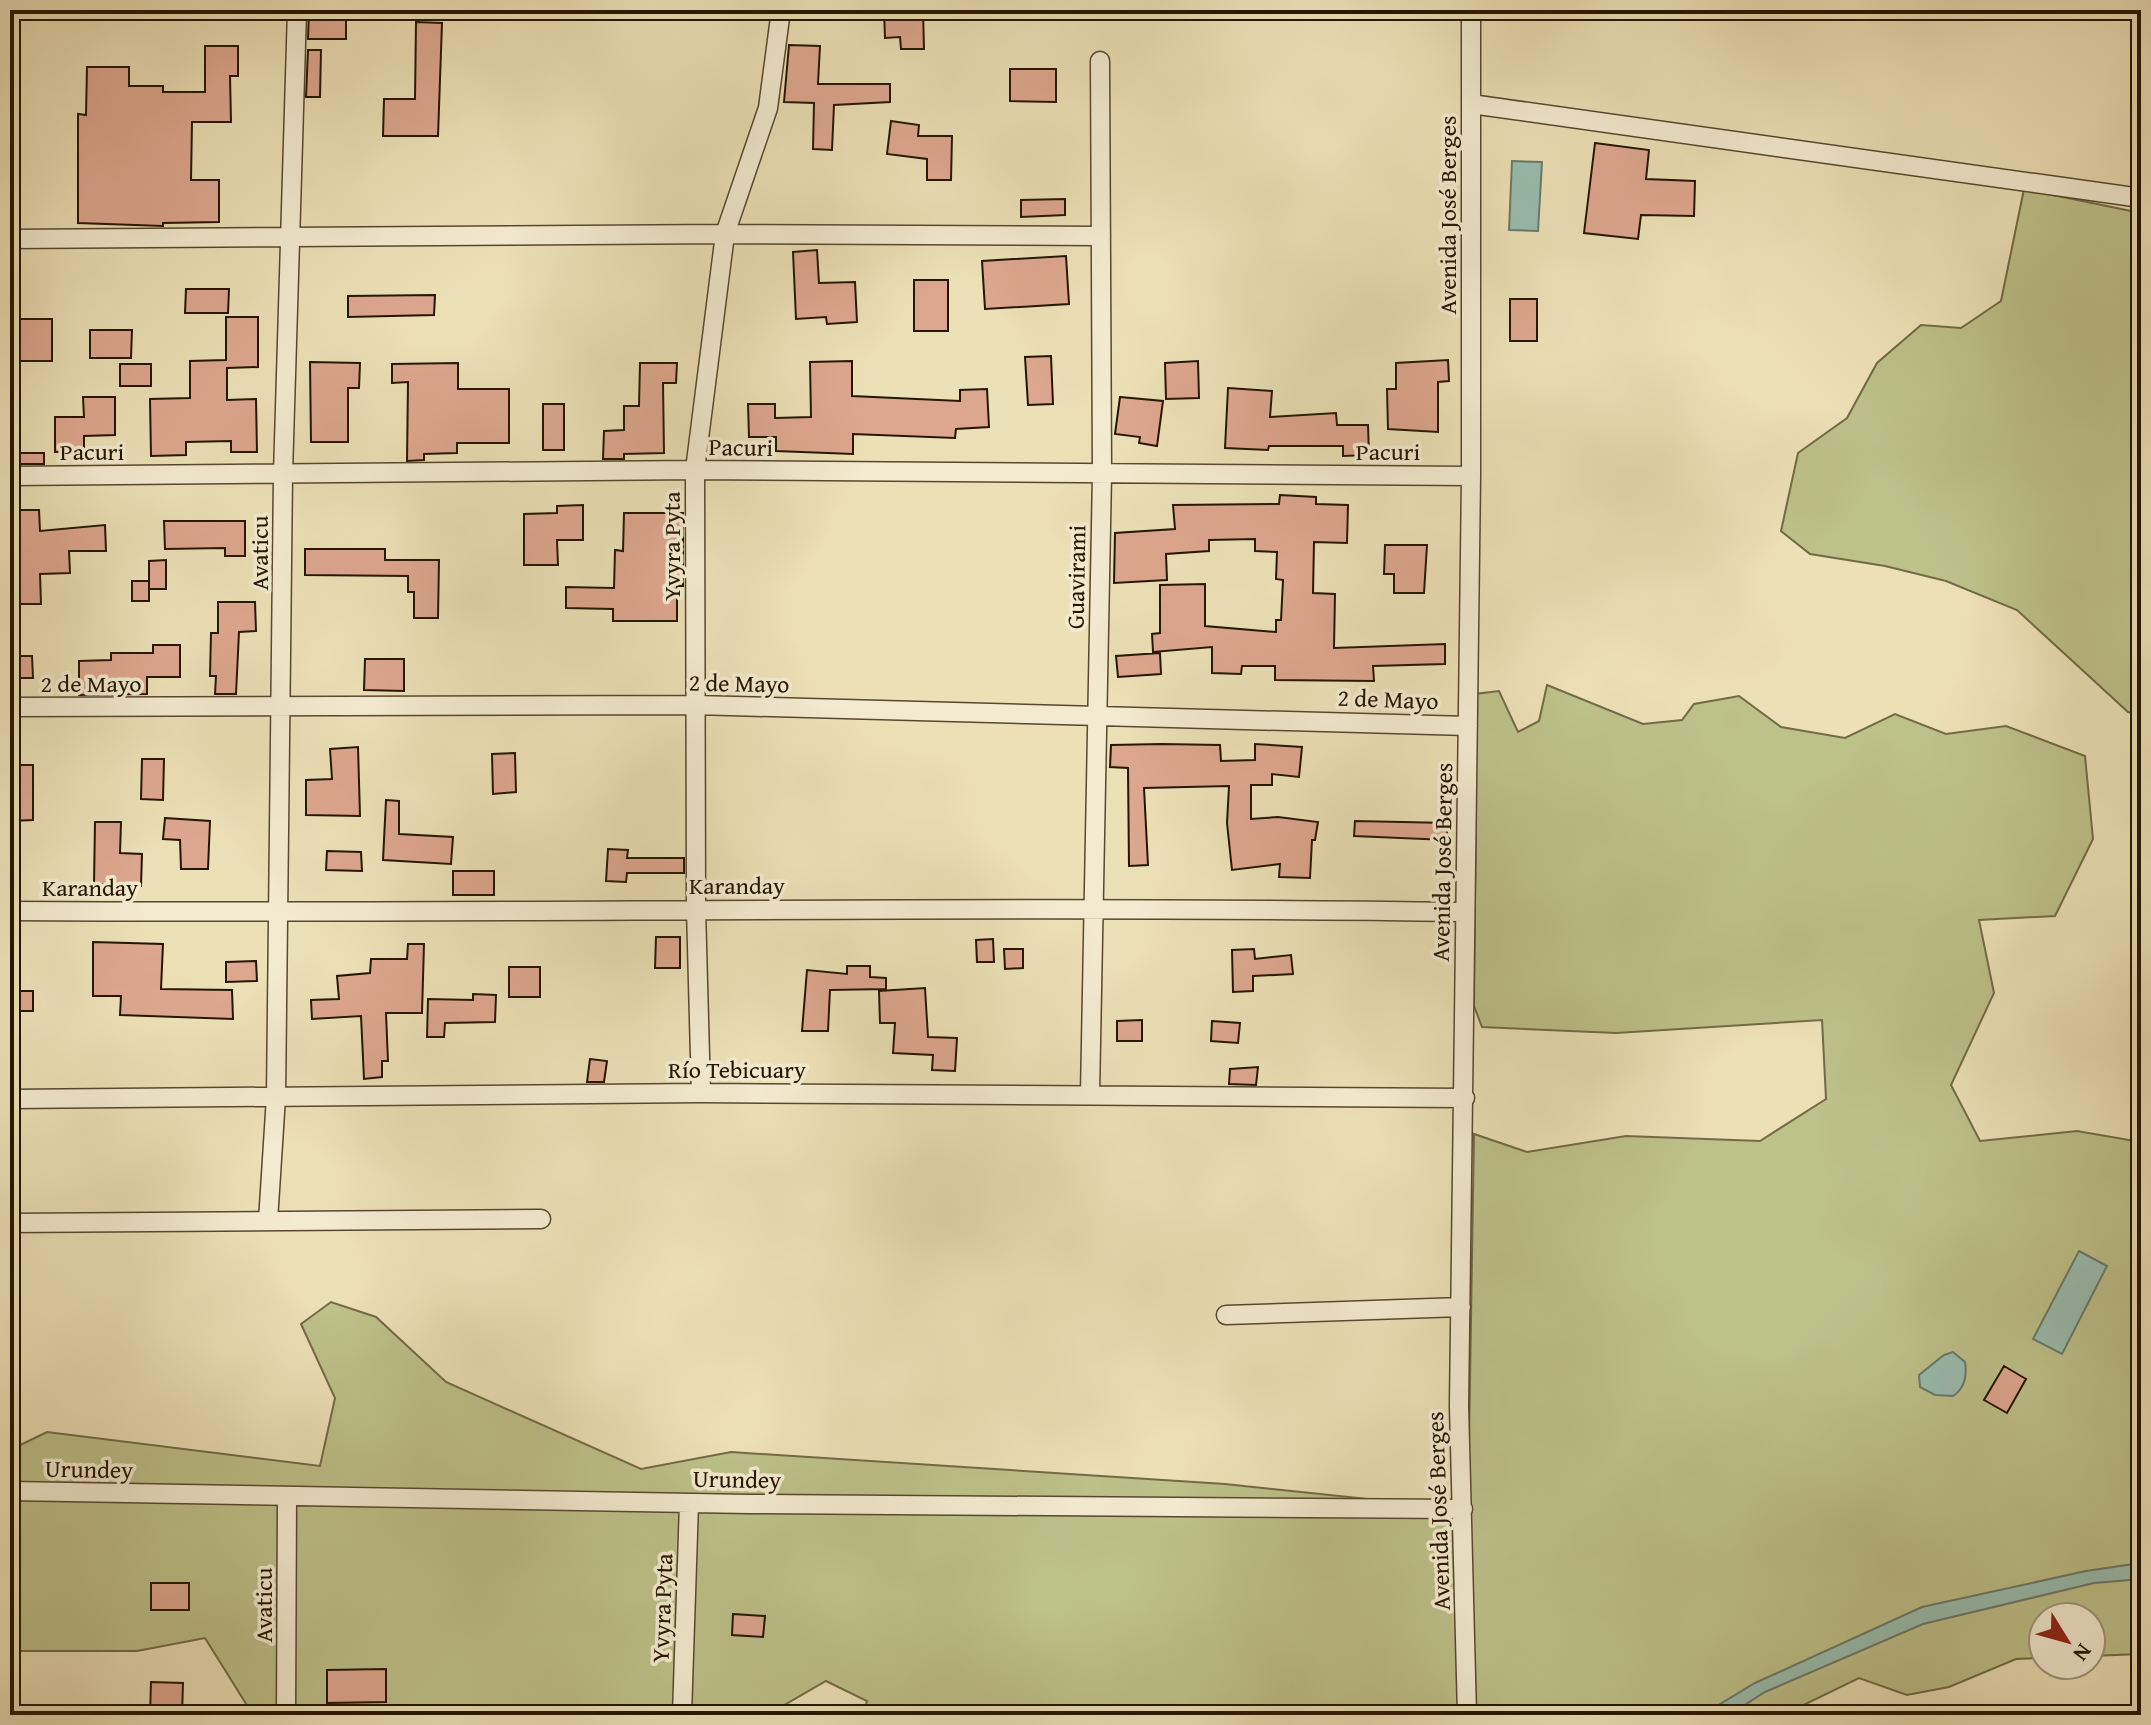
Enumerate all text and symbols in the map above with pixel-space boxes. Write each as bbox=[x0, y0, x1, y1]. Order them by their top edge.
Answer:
street label: Avenida José Berges bbox=[1430, 115, 1465, 315]
street label: Pacuri bbox=[708, 429, 774, 465]
street label: Pacuri bbox=[60, 434, 125, 469]
street label: Pacuri bbox=[1356, 434, 1421, 469]
street label: Yvyra Pyta bbox=[654, 491, 689, 601]
street label: Avaticu bbox=[242, 515, 277, 591]
street label: Guavirami bbox=[1058, 524, 1094, 629]
street label: 2 de Mayo bbox=[688, 665, 790, 701]
street label: 2 de Mayo bbox=[41, 666, 141, 701]
street label: 2 de Mayo bbox=[1337, 680, 1439, 718]
street label: Avenida José Berges bbox=[1423, 762, 1461, 962]
street label: Karanday bbox=[689, 868, 785, 903]
street label: Karanday bbox=[42, 870, 138, 905]
street label: Río Tebicuary bbox=[668, 1052, 806, 1087]
street label: Avenida José Berges bbox=[1417, 1411, 1459, 1611]
street label: Urundey bbox=[45, 1451, 133, 1487]
street label: Urundey bbox=[693, 1461, 781, 1497]
street label: Yvyra Pyta bbox=[643, 1552, 681, 1663]
street label: Avaticu bbox=[246, 1567, 281, 1643]
north arrow bbox=[2027, 1601, 2107, 1681]
text: N bbox=[2066, 1638, 2100, 1669]

